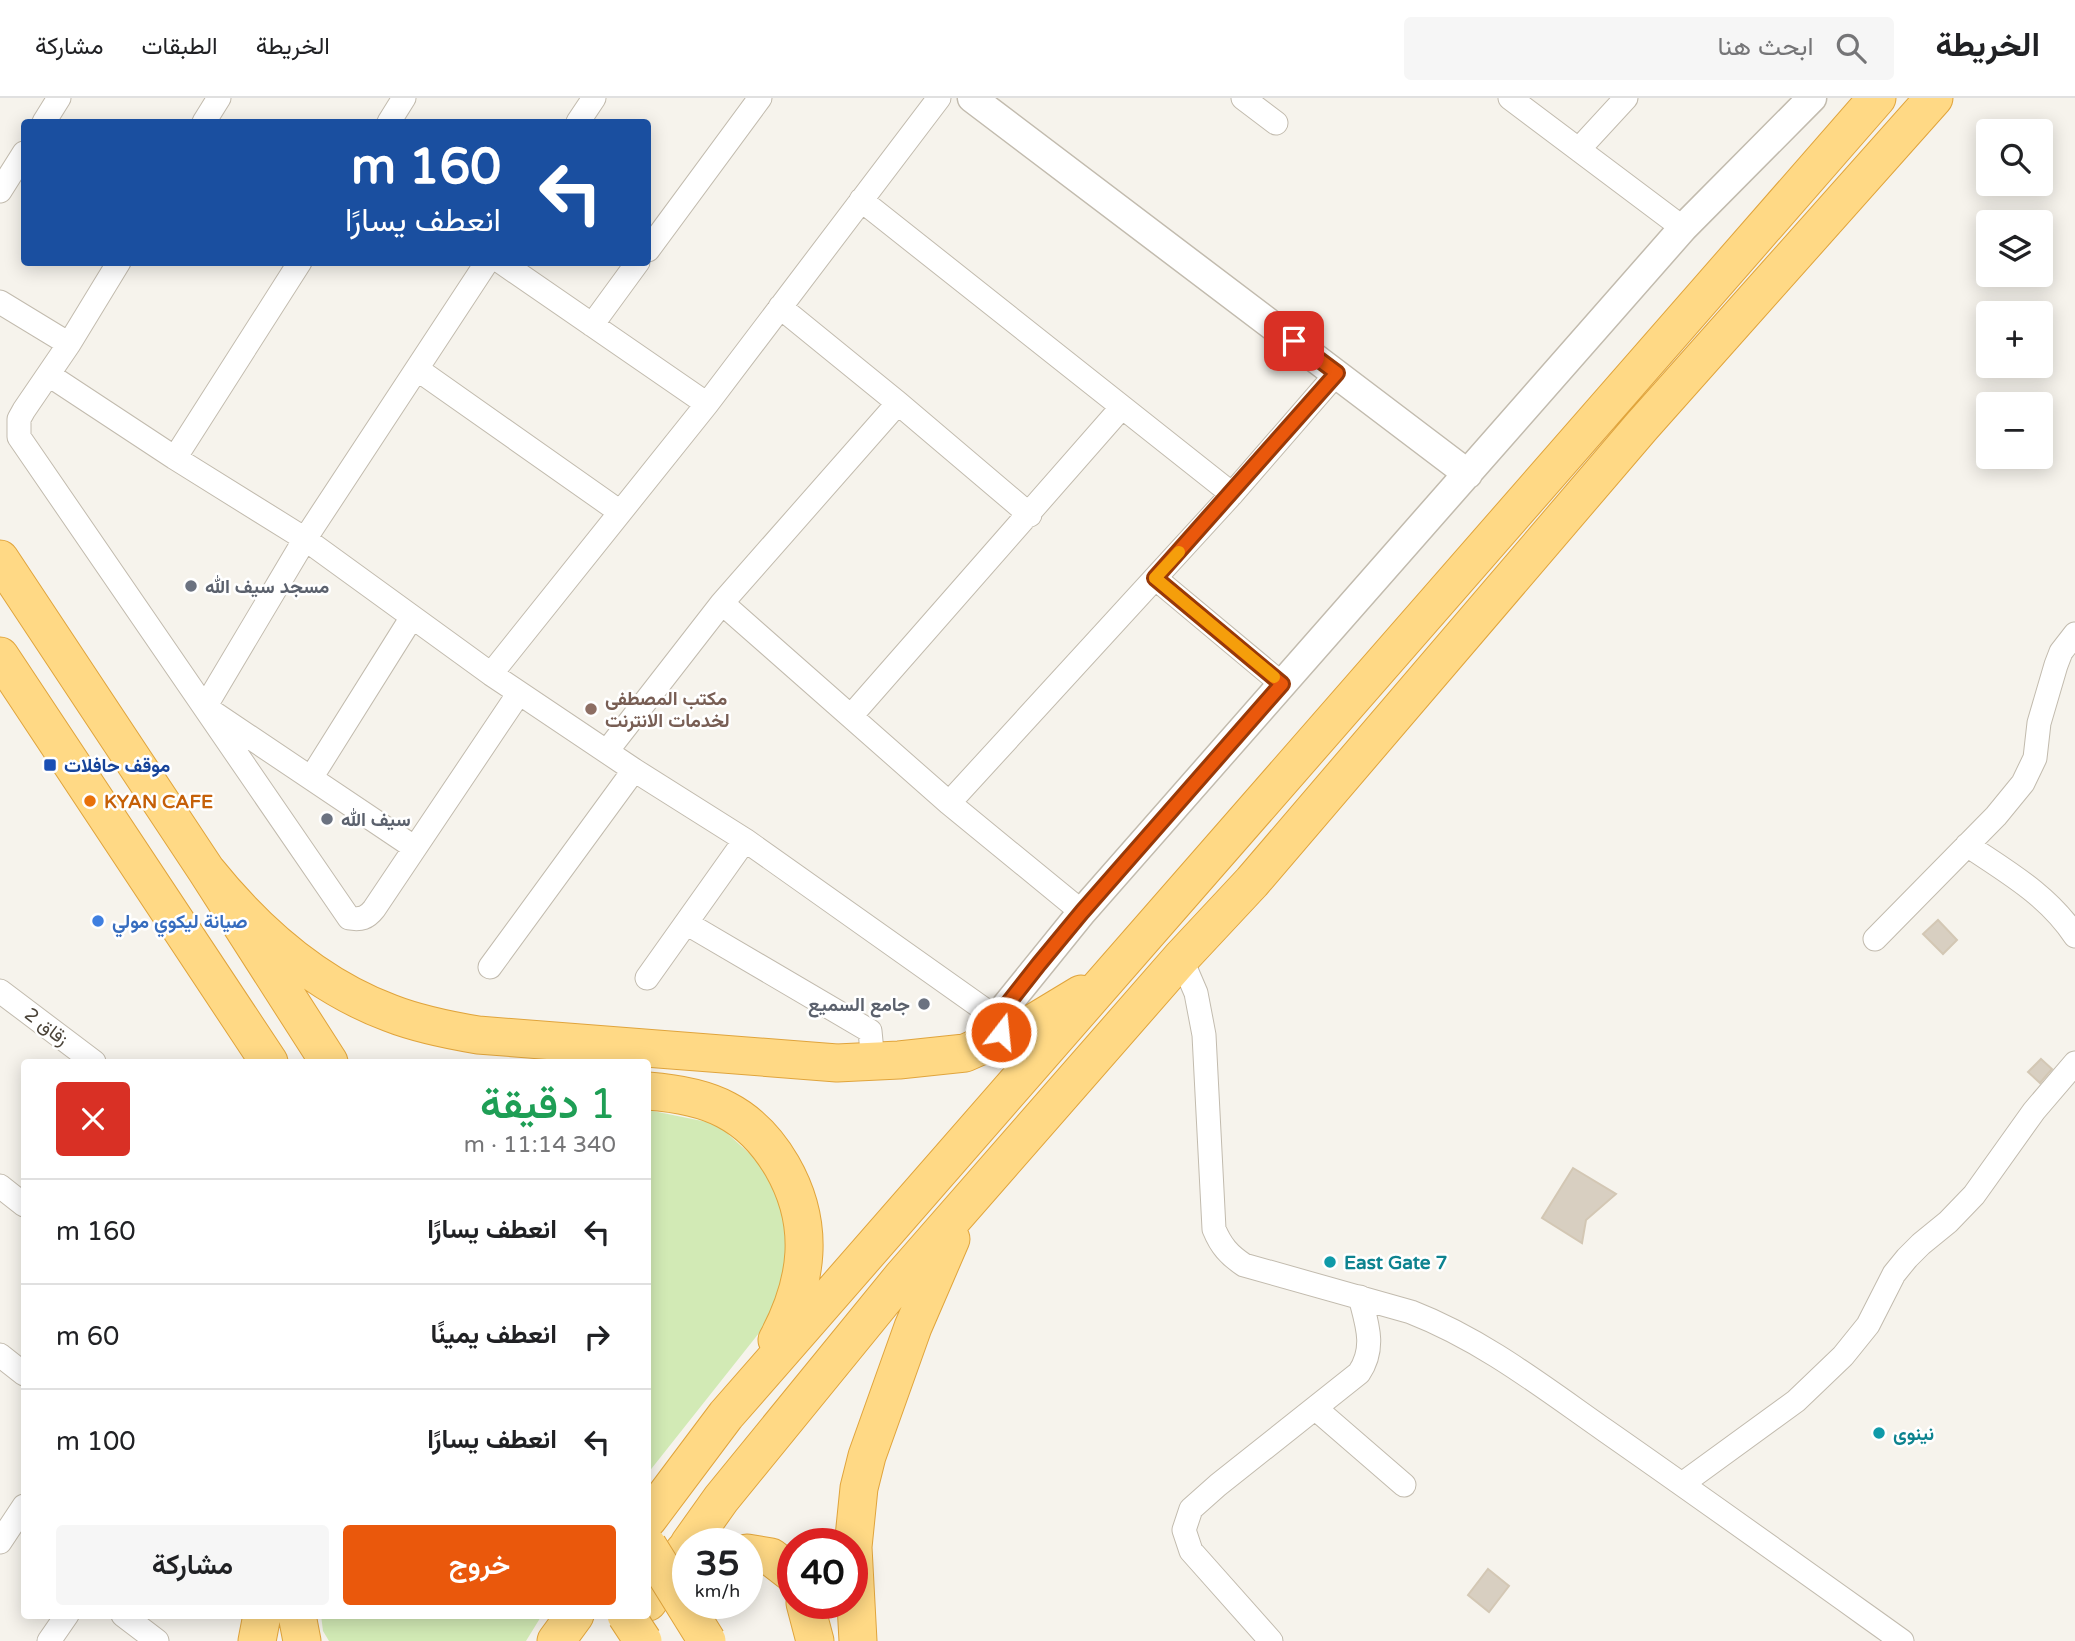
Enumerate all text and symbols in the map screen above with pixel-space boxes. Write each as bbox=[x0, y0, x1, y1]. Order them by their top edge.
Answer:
search box bbox=[1404, 17, 1894, 80]
text: الخريطة bbox=[1936, 26, 2040, 65]
icon: search bbox=[1832, 29, 1870, 67]
text: ابحث هنا bbox=[1718, 31, 1814, 62]
text: مشاركة bbox=[35, 32, 103, 61]
text: الطبقات bbox=[141, 32, 218, 61]
text: الخريطة bbox=[256, 32, 330, 61]
map controls bbox=[1976, 119, 2053, 469]
button: search bbox=[1976, 119, 2053, 196]
text: 160 m bbox=[351, 138, 501, 197]
icon: left bbox=[525, 147, 616, 238]
text: انعطف يسارًا bbox=[345, 202, 501, 240]
button: layers bbox=[1976, 210, 2053, 287]
button: + bbox=[1976, 301, 2053, 378]
pin bbox=[1264, 311, 1324, 371]
icon: arrive bbox=[1275, 322, 1313, 360]
button: − bbox=[1976, 392, 2053, 469]
place label: مسجد سيف الله bbox=[205, 575, 329, 598]
marker: مسجد سيف الله bbox=[183, 578, 199, 594]
place label: مكتب المصطفى لخدمات الانترنت bbox=[605, 688, 730, 733]
marker: مكتب المصطفى لخدمات الانترنت bbox=[583, 701, 599, 717]
place label: موقف حافلات bbox=[64, 755, 170, 778]
marker: موقف حافلات bbox=[42, 757, 58, 773]
place label: KYAN CAFE bbox=[104, 791, 213, 813]
marker: KYAN CAFE bbox=[82, 793, 98, 809]
place label: سيف الله bbox=[341, 808, 411, 831]
marker: سيف الله bbox=[319, 811, 335, 827]
place label: صيانة ليكوي مولي bbox=[112, 911, 248, 938]
marker: صيانة ليكوي مولي bbox=[90, 913, 106, 929]
place label: جامع السميع bbox=[808, 994, 910, 1018]
position arrow bbox=[964, 995, 1038, 1069]
marker: جامع السميع bbox=[916, 996, 932, 1012]
street label: زقاق 2 bbox=[20, 1003, 73, 1050]
text: 1 دقيقة bbox=[480, 1079, 616, 1130]
button: close bbox=[56, 1082, 130, 1156]
text: 340 m · 11:14 bbox=[464, 1131, 616, 1159]
icon: left bbox=[578, 1213, 616, 1251]
text: انعطف يسارًا bbox=[427, 1214, 557, 1245]
text: 160 m bbox=[56, 1216, 136, 1247]
place label: East Gate 7 bbox=[1344, 1252, 1448, 1274]
marker: East Gate 7 bbox=[1322, 1254, 1338, 1270]
icon: right bbox=[578, 1318, 616, 1356]
text: انعطف يمينًا bbox=[430, 1319, 557, 1350]
text: 60 m bbox=[56, 1321, 119, 1352]
icon: left bbox=[578, 1423, 616, 1461]
place label: نينوى bbox=[1893, 1423, 1934, 1446]
text: انعطف يسارًا bbox=[427, 1424, 557, 1455]
marker: نينوى bbox=[1871, 1425, 1887, 1441]
text: 100 m bbox=[56, 1426, 136, 1457]
button: مشاركة bbox=[56, 1525, 329, 1605]
button: خروج bbox=[343, 1525, 616, 1605]
speed limit sign: 40 bbox=[777, 1528, 868, 1619]
text: 35 bbox=[696, 1543, 739, 1585]
text: km/h bbox=[695, 1580, 740, 1602]

